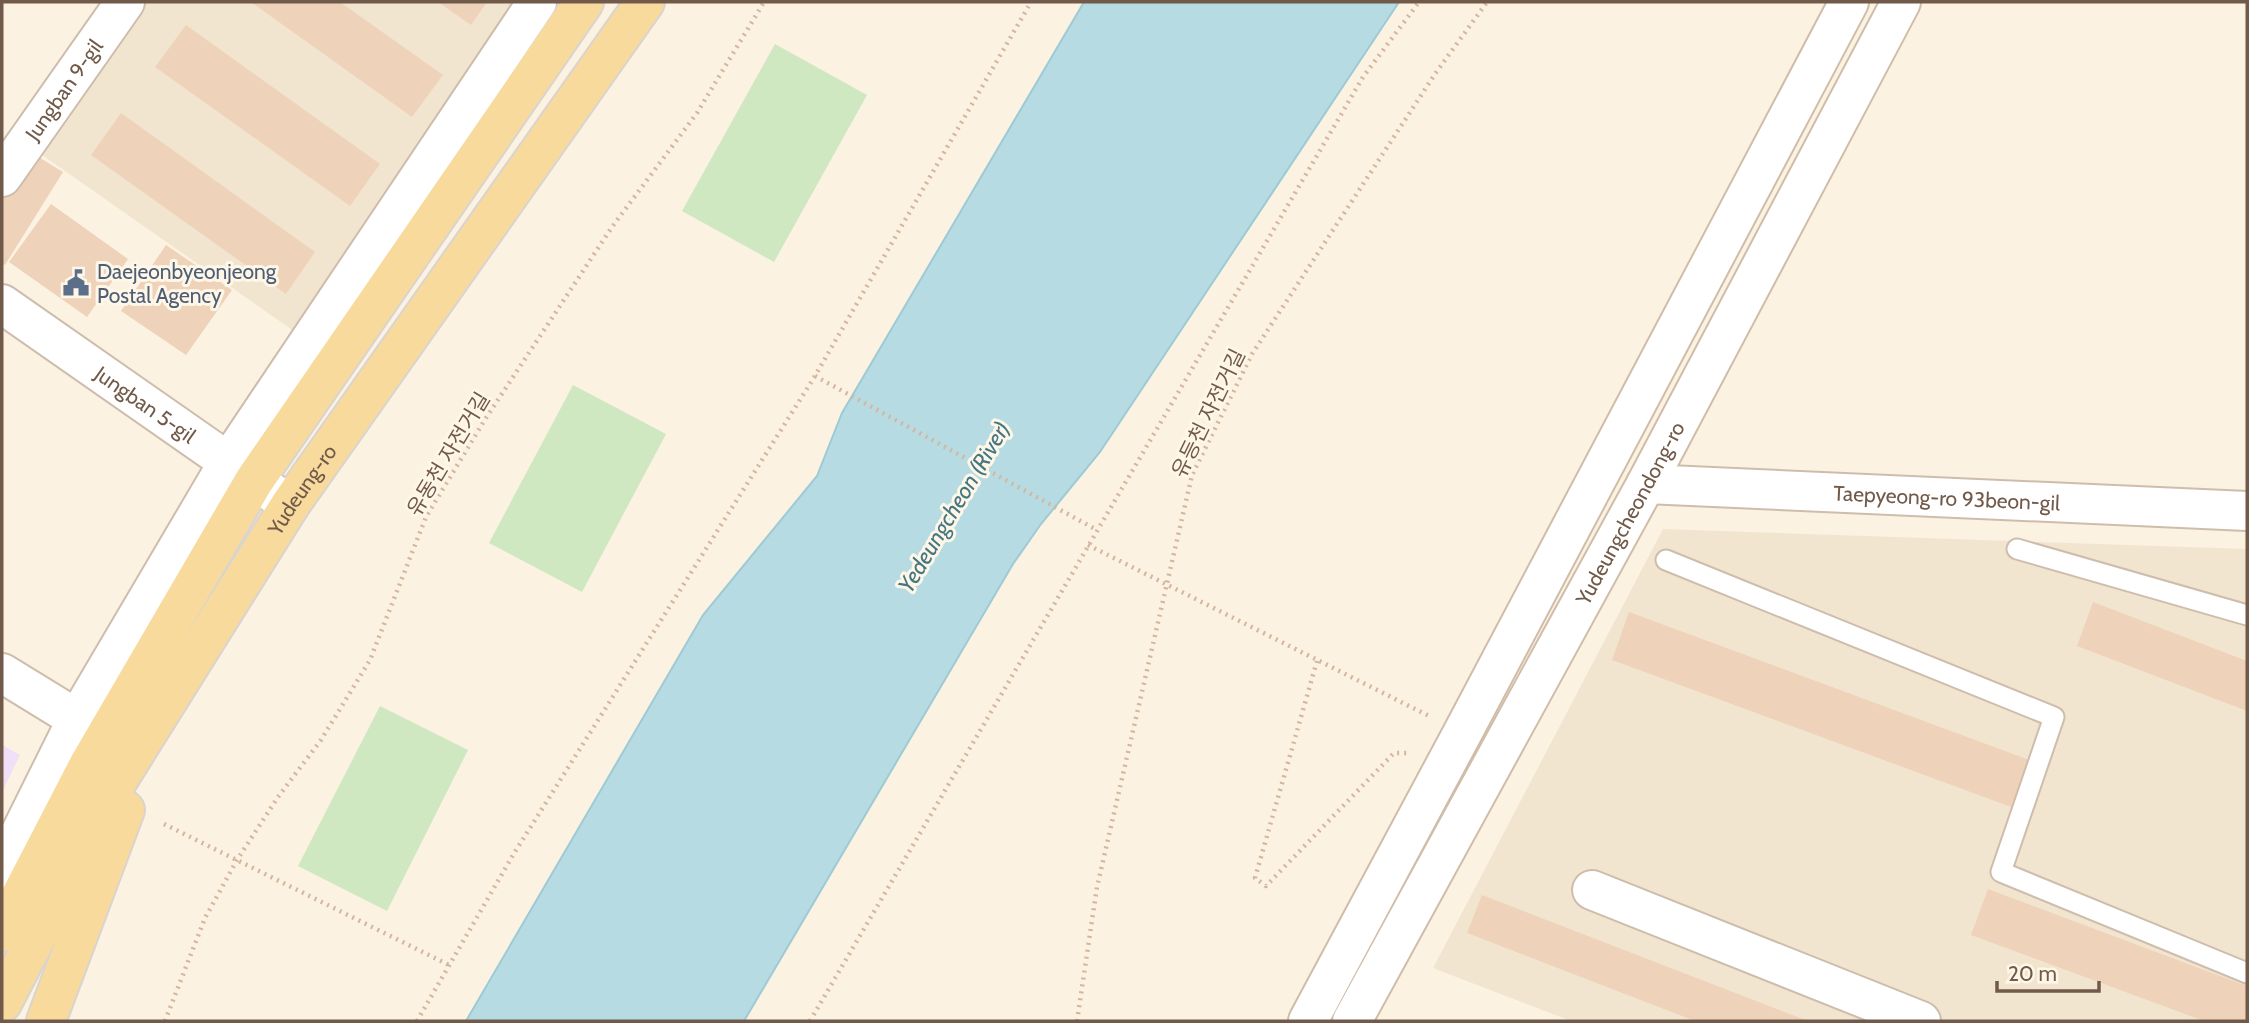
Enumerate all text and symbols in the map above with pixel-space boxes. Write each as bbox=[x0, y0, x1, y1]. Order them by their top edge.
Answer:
street label: Jungban 9-gil bbox=[19, 34, 108, 146]
place label: Daejeonbyeonjeong Postal Agency bbox=[97, 259, 277, 308]
public building icon: Daejeonbyeonjeong Postal Agency bbox=[61, 268, 91, 298]
street label: 유등천 자전거길 bbox=[1166, 345, 1250, 481]
street label: Jungban 5-gil bbox=[89, 360, 201, 448]
street label: 유동천 자전거길 bbox=[401, 388, 495, 520]
water label: Yedeungcheon (River) bbox=[892, 416, 1016, 598]
street label: Yudeungcheondong-ro bbox=[1570, 417, 1689, 610]
street label: Yudeung-ro bbox=[262, 440, 341, 540]
street label: Taepyeong-ro 93beon-gil bbox=[1833, 480, 2061, 515]
scale bar bbox=[1997, 950, 2098, 994]
text: 20 m bbox=[2008, 961, 2057, 986]

